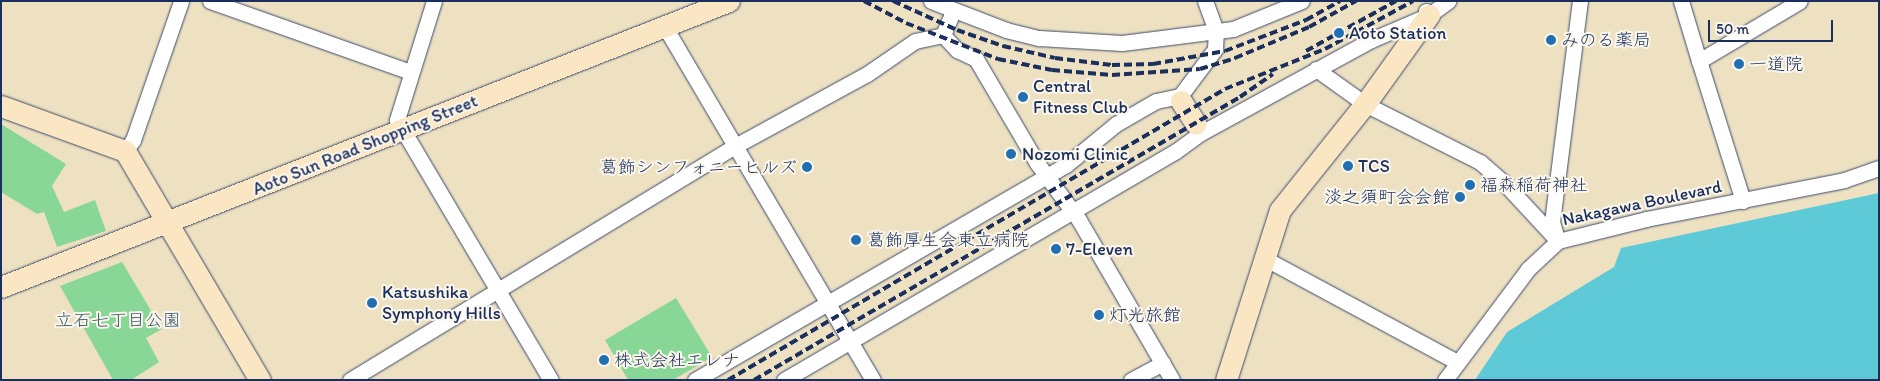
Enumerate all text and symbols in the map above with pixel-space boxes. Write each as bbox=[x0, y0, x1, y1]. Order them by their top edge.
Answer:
scale bar bbox=[1710, 10, 1835, 42]
text: 50 m bbox=[1716, 20, 1749, 38]
place label: Aoto Station bbox=[1349, 22, 1447, 44]
marker: Aoto Station bbox=[1333, 27, 1345, 39]
place label: みのる薬局 bbox=[1561, 29, 1651, 51]
marker: みのる薬局 bbox=[1545, 34, 1557, 46]
place label: 一道院 bbox=[1749, 53, 1803, 75]
marker: 一道院 bbox=[1733, 58, 1745, 70]
place label: Central Fitness Club bbox=[1033, 76, 1128, 118]
street label: Aoto Sun Road Shopping Street bbox=[249, 90, 481, 200]
marker: Central Fitness Club bbox=[1017, 91, 1029, 103]
place label: Nozomi Clinic bbox=[1022, 143, 1128, 165]
marker: Nozomi Clinic bbox=[1004, 147, 1018, 161]
place label: TCS bbox=[1358, 155, 1390, 177]
place label: 葛飾シンフォニーヒルズ bbox=[599, 156, 797, 178]
marker: TCS bbox=[1342, 160, 1354, 172]
marker: 葛飾シンフォニーヒルズ bbox=[801, 161, 813, 173]
place label: 福森稲荷神社 bbox=[1480, 174, 1588, 196]
street label: Nakagawa Boulevard bbox=[1560, 175, 1724, 231]
marker: 福森稲荷神社 bbox=[1464, 179, 1476, 191]
place label: 淡之須町会会館 bbox=[1324, 186, 1450, 208]
marker: 淡之須町会会館 bbox=[1454, 191, 1466, 203]
place label: 葛飾厚生会東立病院 bbox=[867, 229, 1029, 251]
marker: 葛飾厚生会東立病院 bbox=[849, 233, 863, 247]
place label: 7-Eleven bbox=[1066, 238, 1133, 260]
marker: 7-Eleven bbox=[1050, 243, 1062, 255]
place label: Katsushika Symphony Hills bbox=[382, 282, 501, 324]
marker: Katsushika Symphony Hills bbox=[366, 297, 378, 309]
place label: 灯光旅館 bbox=[1109, 304, 1181, 326]
park label: 立石七丁目公園 bbox=[55, 309, 181, 331]
marker: 灯光旅館 bbox=[1093, 309, 1105, 321]
place label: 株式会社エレナ bbox=[614, 349, 740, 371]
marker: 株式会社エレナ bbox=[598, 354, 610, 366]

